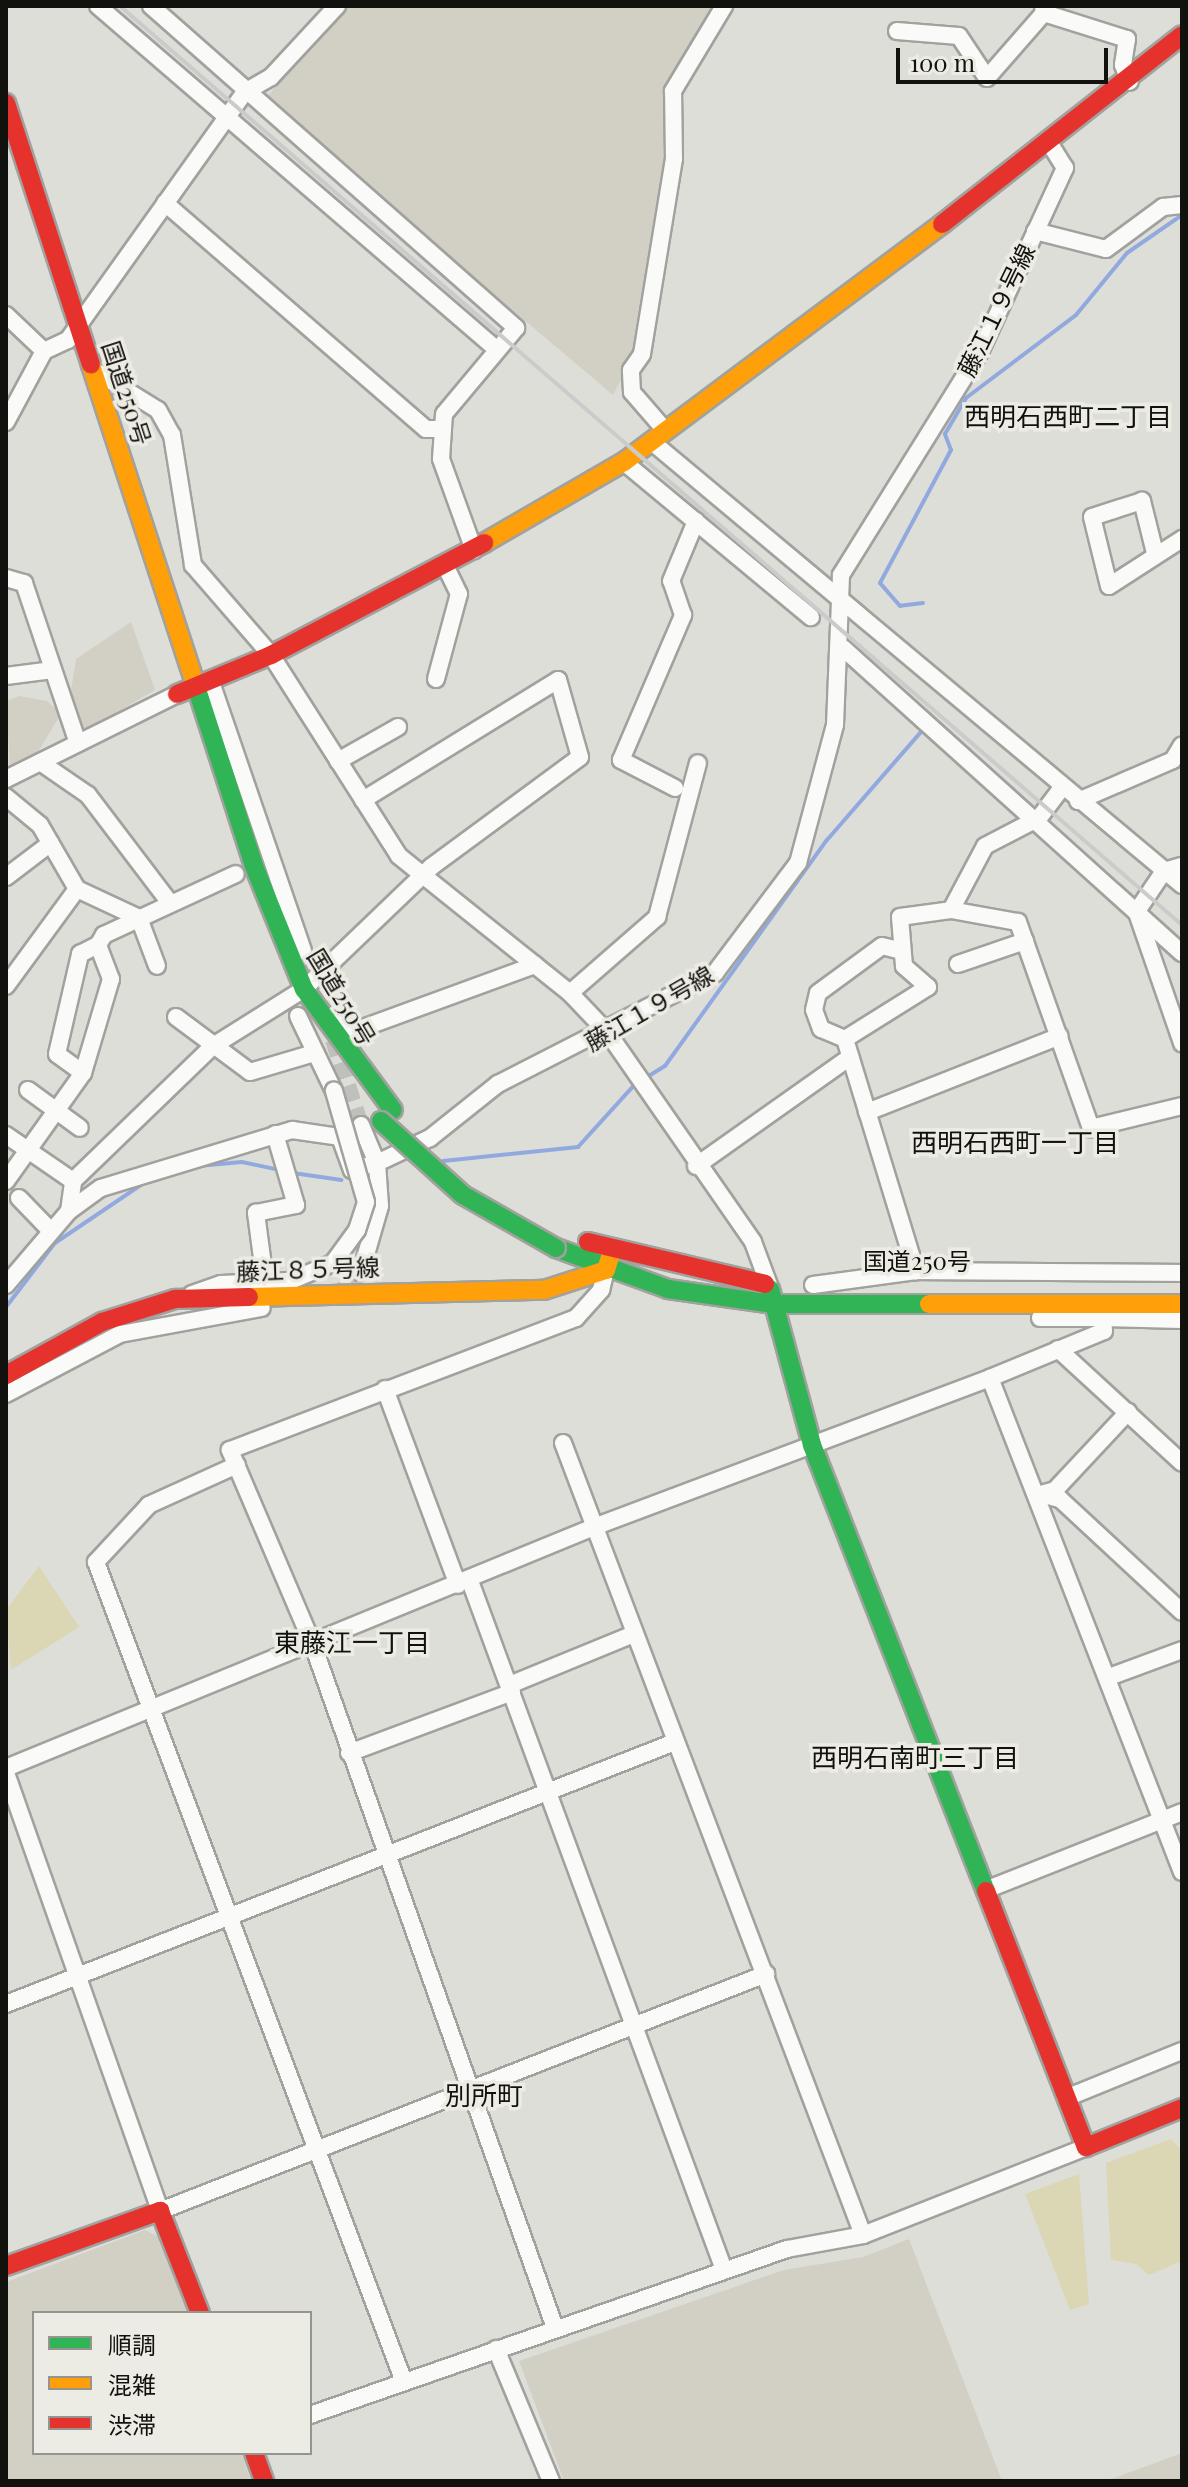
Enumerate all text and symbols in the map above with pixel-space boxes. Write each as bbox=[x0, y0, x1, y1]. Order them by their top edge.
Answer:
scale bar bbox=[900, 32, 1112, 82]
text: 100 m bbox=[910, 46, 975, 78]
street label: 藤江１９号線 bbox=[951, 239, 1041, 381]
street label: 国道250号 bbox=[97, 337, 157, 449]
district label: 西明石西町二丁目 bbox=[964, 400, 1172, 432]
street label: 国道250号 bbox=[302, 943, 382, 1051]
street label: 藤江１９号線 bbox=[579, 960, 719, 1056]
district label: 西明石西町一丁目 bbox=[911, 1126, 1119, 1158]
street label: 国道250号 bbox=[863, 1247, 971, 1275]
street label: 藤江８５号線 bbox=[236, 1252, 380, 1286]
district label: 東藤江一丁目 bbox=[274, 1626, 430, 1658]
district label: 西明石南町三丁目 bbox=[811, 1741, 1019, 1773]
district label: 別所町 bbox=[445, 2079, 523, 2111]
legend bbox=[32, 2311, 312, 2455]
text: 順調 bbox=[108, 2328, 156, 2360]
text: 混雑 bbox=[108, 2368, 156, 2400]
text: 渋滞 bbox=[108, 2408, 156, 2440]

